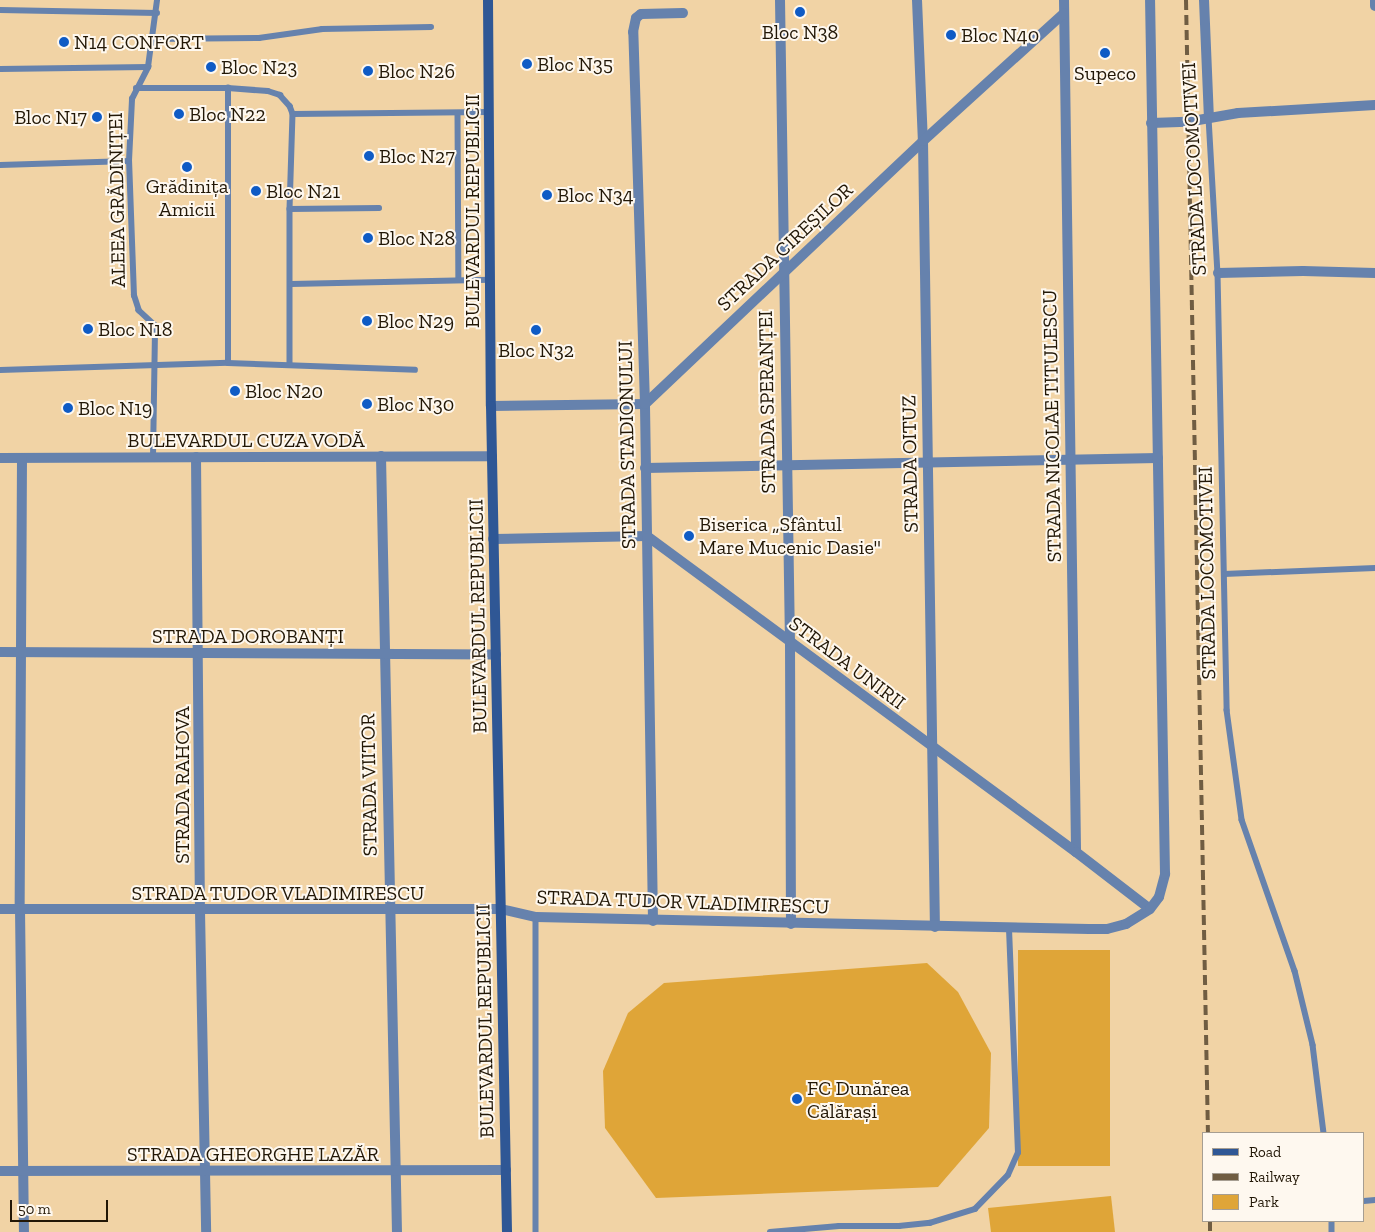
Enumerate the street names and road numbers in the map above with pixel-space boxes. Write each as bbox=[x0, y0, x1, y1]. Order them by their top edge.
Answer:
street label: STRADA LOCOMOTIVEI bbox=[1176, 62, 1212, 276]
street label: BULEVARDUL REPUBLICII bbox=[460, 94, 484, 328]
street label: ALEEA GRĂDINIȚEI bbox=[103, 112, 131, 288]
street label: STRADA CIREȘILOR bbox=[712, 178, 858, 316]
street label: STRADA NICOLAE TITULESCU bbox=[1038, 289, 1066, 563]
street label: STRADA SPERANȚEI bbox=[753, 310, 781, 494]
street label: STRADA STADIONULUI bbox=[613, 340, 641, 550]
street label: STRADA OITUZ bbox=[897, 395, 923, 533]
street label: BULEVARDUL CUZA VODĂ bbox=[126, 428, 366, 452]
street label: STRADA LOCOMOTIVEI bbox=[1193, 466, 1221, 680]
street label: BULEVARDUL REPUBLICII bbox=[464, 499, 492, 733]
street label: STRADA UNIRII bbox=[784, 611, 910, 715]
street label: STRADA DOROBANȚI bbox=[152, 624, 344, 648]
street label: STRADA RAHOVA bbox=[170, 706, 194, 864]
street label: STRADA VIITOR bbox=[356, 713, 382, 857]
street label: STRADA TUDOR VLADIMIRESCU bbox=[131, 881, 425, 905]
street label: STRADA TUDOR VLADIMIRESCU bbox=[535, 885, 831, 919]
street label: BULEVARDUL REPUBLICII bbox=[471, 904, 499, 1138]
street label: STRADA GHEORGHE LAZĂR bbox=[127, 1142, 379, 1166]

